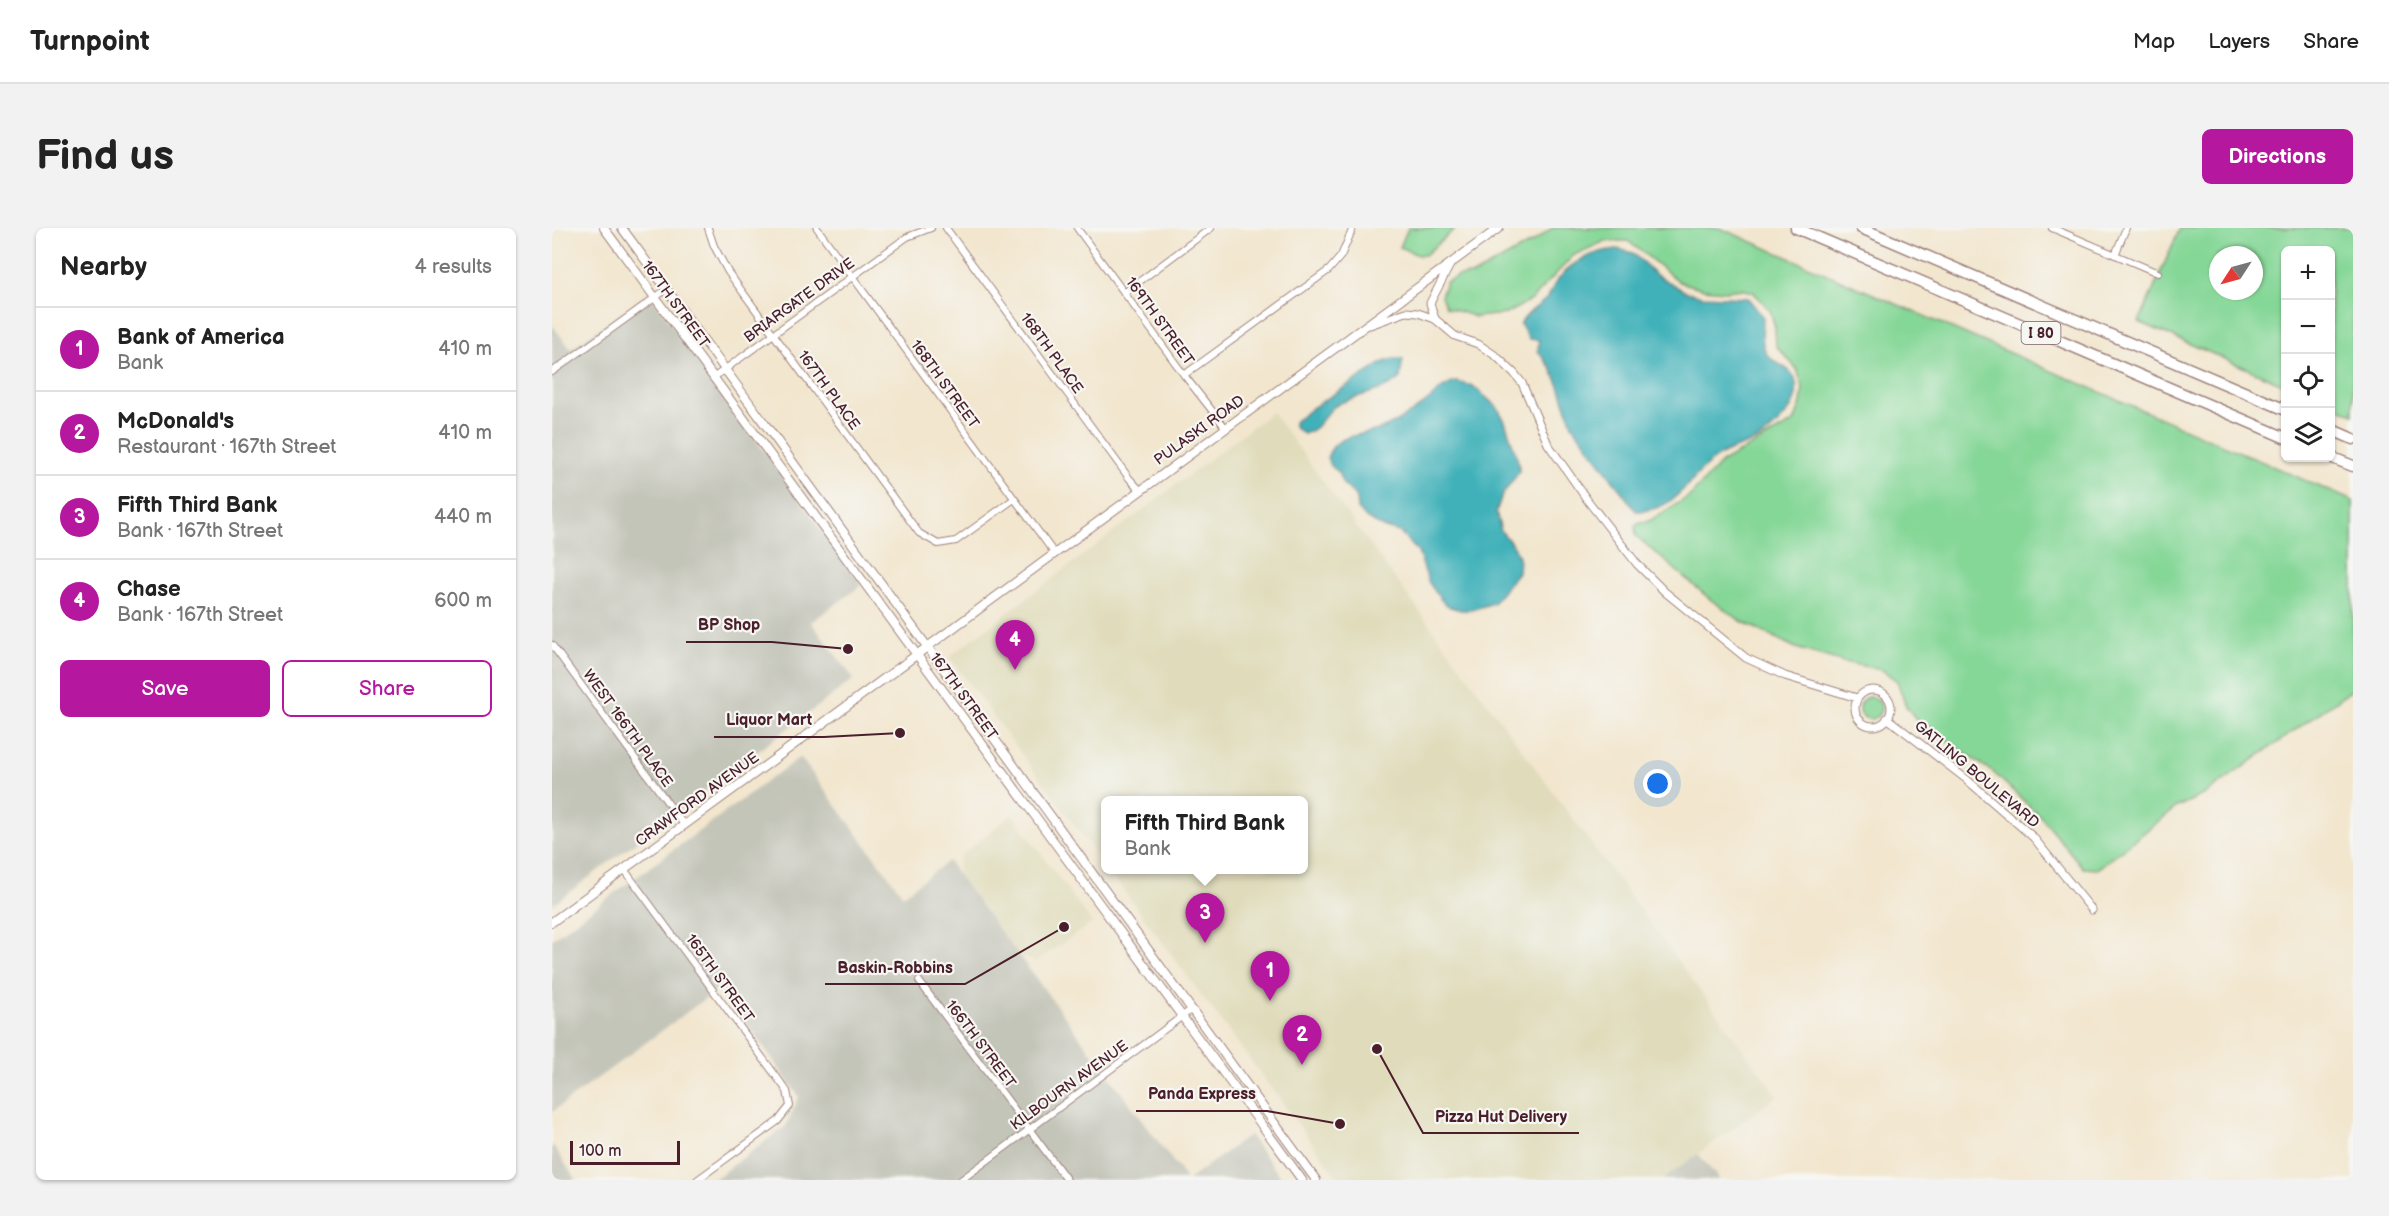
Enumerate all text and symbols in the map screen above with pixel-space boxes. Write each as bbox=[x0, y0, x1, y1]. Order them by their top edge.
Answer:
text: Turnpoint bbox=[30, 25, 150, 58]
text: Map bbox=[2133, 29, 2175, 54]
text: Layers bbox=[2208, 29, 2270, 54]
text: Share bbox=[2303, 29, 2359, 54]
button: Directions bbox=[2202, 129, 2353, 184]
text: Find us bbox=[36, 131, 174, 182]
north arrow bbox=[2209, 246, 2263, 300]
map controls bbox=[2281, 246, 2335, 462]
button: + bbox=[2281, 246, 2335, 300]
text: Nearby bbox=[60, 252, 147, 283]
street label: BRIARGATE DRIVE bbox=[740, 254, 859, 347]
text: 4 results bbox=[414, 255, 492, 279]
street label: 167TH STREET bbox=[638, 257, 714, 352]
street label: 169TH STREET bbox=[1121, 273, 1198, 369]
button: − bbox=[2281, 300, 2335, 354]
street label: 168TH PLACE bbox=[1016, 309, 1087, 397]
road number: I 80 bbox=[2022, 322, 2060, 344]
text: Bank of America bbox=[117, 324, 285, 351]
street label: 168TH STREET bbox=[906, 336, 983, 432]
text: 1 bbox=[75, 337, 84, 361]
text: 410 m bbox=[438, 337, 492, 361]
street label: 167TH PLACE bbox=[793, 347, 864, 434]
text: Bank bbox=[117, 351, 163, 375]
button: locate bbox=[2281, 354, 2335, 408]
street label: PULASKI ROAD bbox=[1150, 391, 1248, 470]
text: McDonald's bbox=[117, 408, 234, 435]
button: layers bbox=[2281, 408, 2335, 462]
text: 2 bbox=[74, 421, 85, 445]
text: 410 m bbox=[438, 421, 492, 445]
text: Restaurant · 167th Street bbox=[117, 435, 336, 459]
text: Fifth Third Bank bbox=[117, 492, 277, 519]
text: 3 bbox=[74, 505, 85, 529]
text: 440 m bbox=[434, 505, 492, 529]
text: Bank · 167th Street bbox=[117, 519, 283, 543]
text: Chase bbox=[117, 576, 181, 603]
text: 4 bbox=[74, 589, 85, 613]
text: 600 m bbox=[434, 589, 492, 613]
text: Bank · 167th Street bbox=[117, 603, 283, 627]
callout: BP Shop bbox=[686, 608, 772, 642]
text: BP Shop bbox=[698, 616, 760, 635]
pin: 4 bbox=[996, 620, 1034, 670]
street label: 167TH STREET bbox=[926, 649, 1002, 744]
button: Save bbox=[60, 660, 270, 717]
button: Share bbox=[282, 660, 492, 717]
street label: WEST 166TH PLACE bbox=[578, 666, 677, 791]
callout: Liquor Mart bbox=[714, 703, 824, 737]
text: Liquor Mart bbox=[726, 711, 813, 730]
street label: GATLING BOULEVARD bbox=[1910, 716, 2043, 832]
street label: CRAWFORD AVENUE bbox=[632, 748, 763, 851]
your location bbox=[1643, 769, 1672, 798]
popup bbox=[1101, 796, 1308, 874]
text: Fifth Third Bank bbox=[1124, 810, 1285, 837]
text: Bank bbox=[1124, 837, 1170, 861]
pin: 3 bbox=[1186, 894, 1224, 943]
street label: 165TH STREET bbox=[681, 930, 758, 1026]
callout: Baskin-Robbins bbox=[825, 950, 965, 984]
pin: 1 bbox=[1250, 952, 1290, 1001]
text: Baskin-Robbins bbox=[837, 959, 953, 978]
street label: 166TH STREET bbox=[941, 997, 1020, 1092]
pin: 2 bbox=[1282, 1016, 1322, 1065]
street label: KILBOURN AVENUE bbox=[1007, 1036, 1132, 1134]
callout: Panda Express bbox=[1136, 1077, 1267, 1111]
text: Panda Express bbox=[1148, 1085, 1256, 1104]
callout: Pizza Hut Delivery bbox=[1423, 1099, 1579, 1133]
text: Pizza Hut Delivery bbox=[1435, 1108, 1568, 1127]
scale bar bbox=[570, 1138, 680, 1166]
text: 100 m bbox=[579, 1142, 622, 1161]

